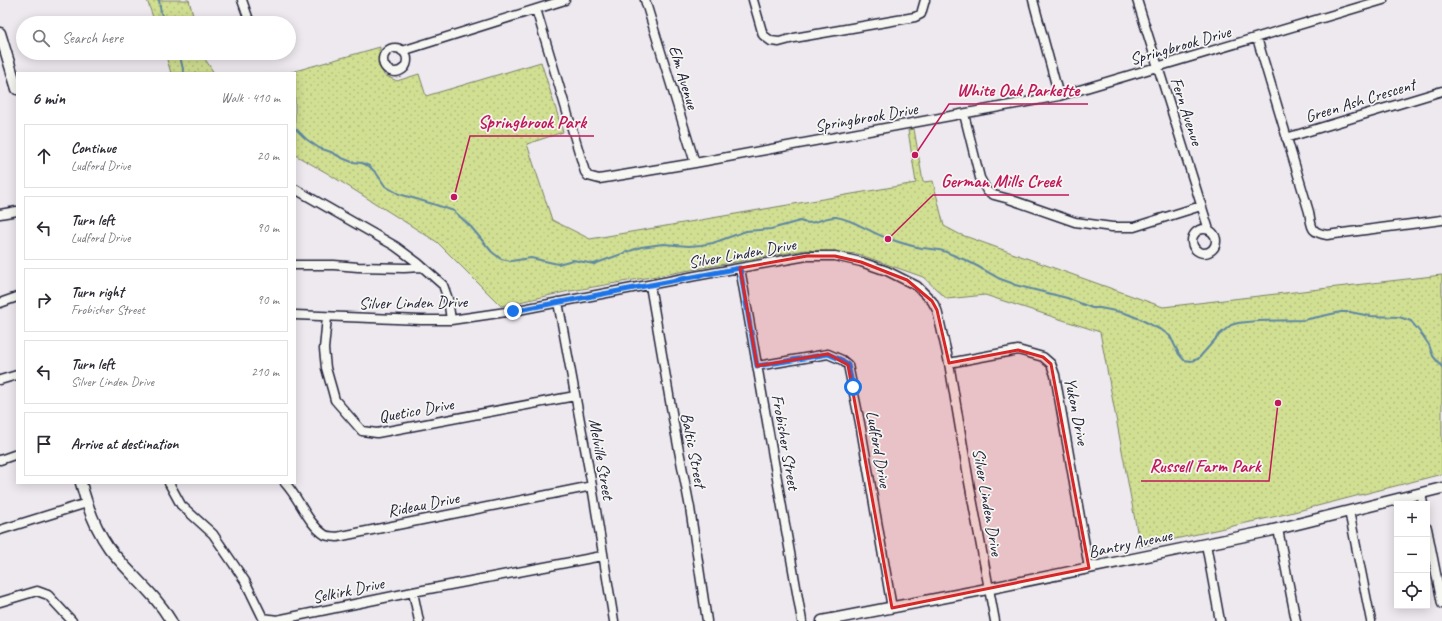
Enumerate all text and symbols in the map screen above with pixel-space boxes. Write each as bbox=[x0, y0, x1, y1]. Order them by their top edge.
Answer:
search box bbox=[16, 16, 296, 60]
street label: Springbrook Drive bbox=[1127, 21, 1234, 70]
icon: search bbox=[30, 27, 52, 49]
text: Search here bbox=[62, 29, 123, 48]
street label: Elm Avenue bbox=[664, 43, 704, 113]
street label: Green Ash Crescent bbox=[1303, 73, 1420, 127]
callout: White Oak Parkette bbox=[949, 74, 1088, 104]
street label: Fern Avenue bbox=[1166, 75, 1208, 149]
text: White Oak Parkette bbox=[957, 79, 1081, 101]
text: 6 min bbox=[32, 88, 65, 109]
text: Walk · 410 m bbox=[221, 90, 280, 106]
street label: Springbrook Drive bbox=[813, 98, 920, 137]
callout: Springbrook Park bbox=[470, 106, 594, 136]
text: Springbrook Park bbox=[478, 111, 588, 133]
text: Continue bbox=[71, 139, 116, 158]
icon: ahead bbox=[33, 145, 55, 167]
text: 20 m bbox=[257, 148, 279, 164]
text: Ludford Drive bbox=[71, 158, 130, 174]
callout: German Mills Creek bbox=[933, 165, 1069, 195]
text: German Mills Creek bbox=[941, 170, 1063, 192]
text: Turn left bbox=[71, 211, 114, 230]
icon: left bbox=[33, 217, 55, 239]
text: 90 m bbox=[257, 220, 279, 236]
text: Ludford Drive bbox=[71, 230, 130, 246]
street label: Silver Linden Drive bbox=[687, 233, 799, 273]
text: Turn right bbox=[71, 283, 124, 302]
icon: right bbox=[33, 289, 55, 311]
street label: Silver Linden Drive bbox=[359, 291, 469, 314]
text: 90 m bbox=[257, 292, 279, 308]
text: Frobisher Street bbox=[71, 302, 145, 318]
route end bbox=[504, 302, 522, 320]
text: Turn left bbox=[71, 355, 114, 374]
icon: left bbox=[33, 361, 55, 383]
text: 210 m bbox=[251, 364, 279, 380]
text: Silver Linden Drive bbox=[71, 374, 154, 390]
street label: Yukon Drive bbox=[1060, 376, 1094, 448]
route start bbox=[844, 378, 862, 396]
street label: Quetico Drive bbox=[377, 393, 457, 427]
street label: Frobisher Street bbox=[767, 393, 805, 494]
street label: Ludford Drive bbox=[861, 409, 896, 491]
street label: Baltic Street bbox=[676, 411, 711, 491]
street label: Melville Street bbox=[584, 417, 619, 503]
icon: arrive bbox=[33, 433, 55, 455]
text: Arrive at destination bbox=[71, 435, 178, 454]
street label: Silver Linden Drive bbox=[968, 447, 1008, 559]
callout: Russell Farm Park bbox=[1141, 451, 1269, 481]
text: Russell Farm Park bbox=[1150, 455, 1263, 477]
street label: Rideau Drive bbox=[386, 487, 462, 522]
map controls bbox=[1394, 501, 1430, 609]
button: + bbox=[1394, 501, 1430, 537]
street label: Bantry Avenue bbox=[1086, 524, 1175, 563]
button: − bbox=[1394, 537, 1430, 573]
street label: Selkirk Drive bbox=[310, 572, 387, 608]
button: locate bbox=[1394, 573, 1430, 609]

